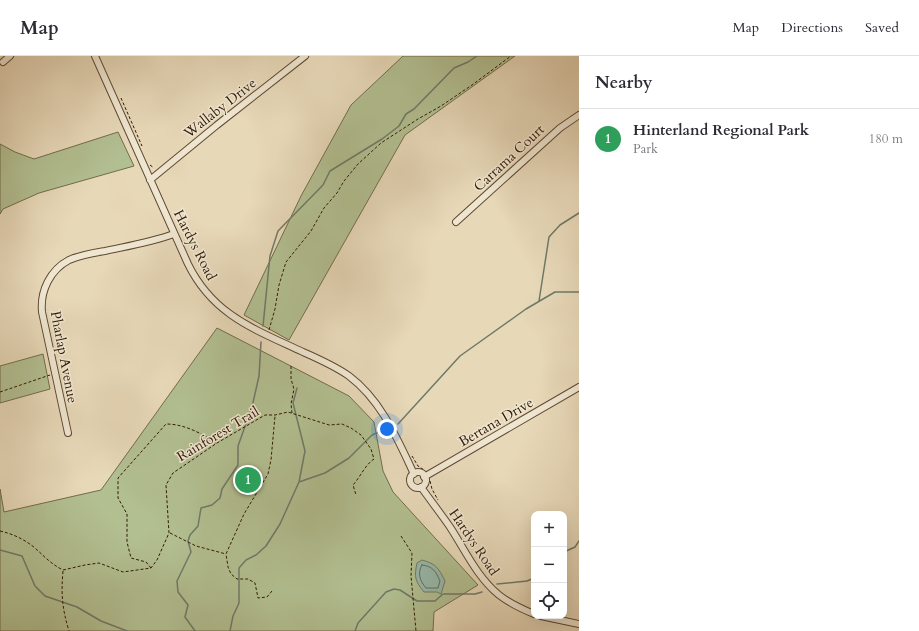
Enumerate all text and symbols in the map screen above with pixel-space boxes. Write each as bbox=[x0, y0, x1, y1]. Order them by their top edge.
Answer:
text: Map bbox=[20, 15, 59, 41]
text: Map bbox=[733, 18, 759, 37]
text: Directions bbox=[781, 18, 843, 37]
text: Saved bbox=[865, 18, 899, 37]
text: Nearby bbox=[595, 71, 652, 94]
street label: Wallaby Drive bbox=[179, 74, 260, 143]
street label: Carrama Court bbox=[470, 120, 549, 196]
text: Hinterland Regional Park bbox=[633, 120, 809, 140]
text: 1 bbox=[605, 130, 611, 148]
text: 180 m bbox=[869, 130, 903, 148]
text: Park bbox=[633, 140, 658, 158]
street label: Hardys Road bbox=[169, 206, 221, 284]
street label: Pharlap Avenue bbox=[46, 309, 82, 405]
street label: Bertana Drive bbox=[455, 393, 537, 451]
street label: Rainforest Trail bbox=[173, 402, 263, 466]
your location bbox=[377, 419, 397, 439]
pin: 1 bbox=[235, 465, 261, 495]
street label: Hardys Road bbox=[445, 505, 504, 580]
map controls bbox=[531, 511, 567, 619]
button: + bbox=[531, 511, 567, 547]
button: − bbox=[531, 547, 567, 583]
button: locate bbox=[531, 583, 567, 619]

